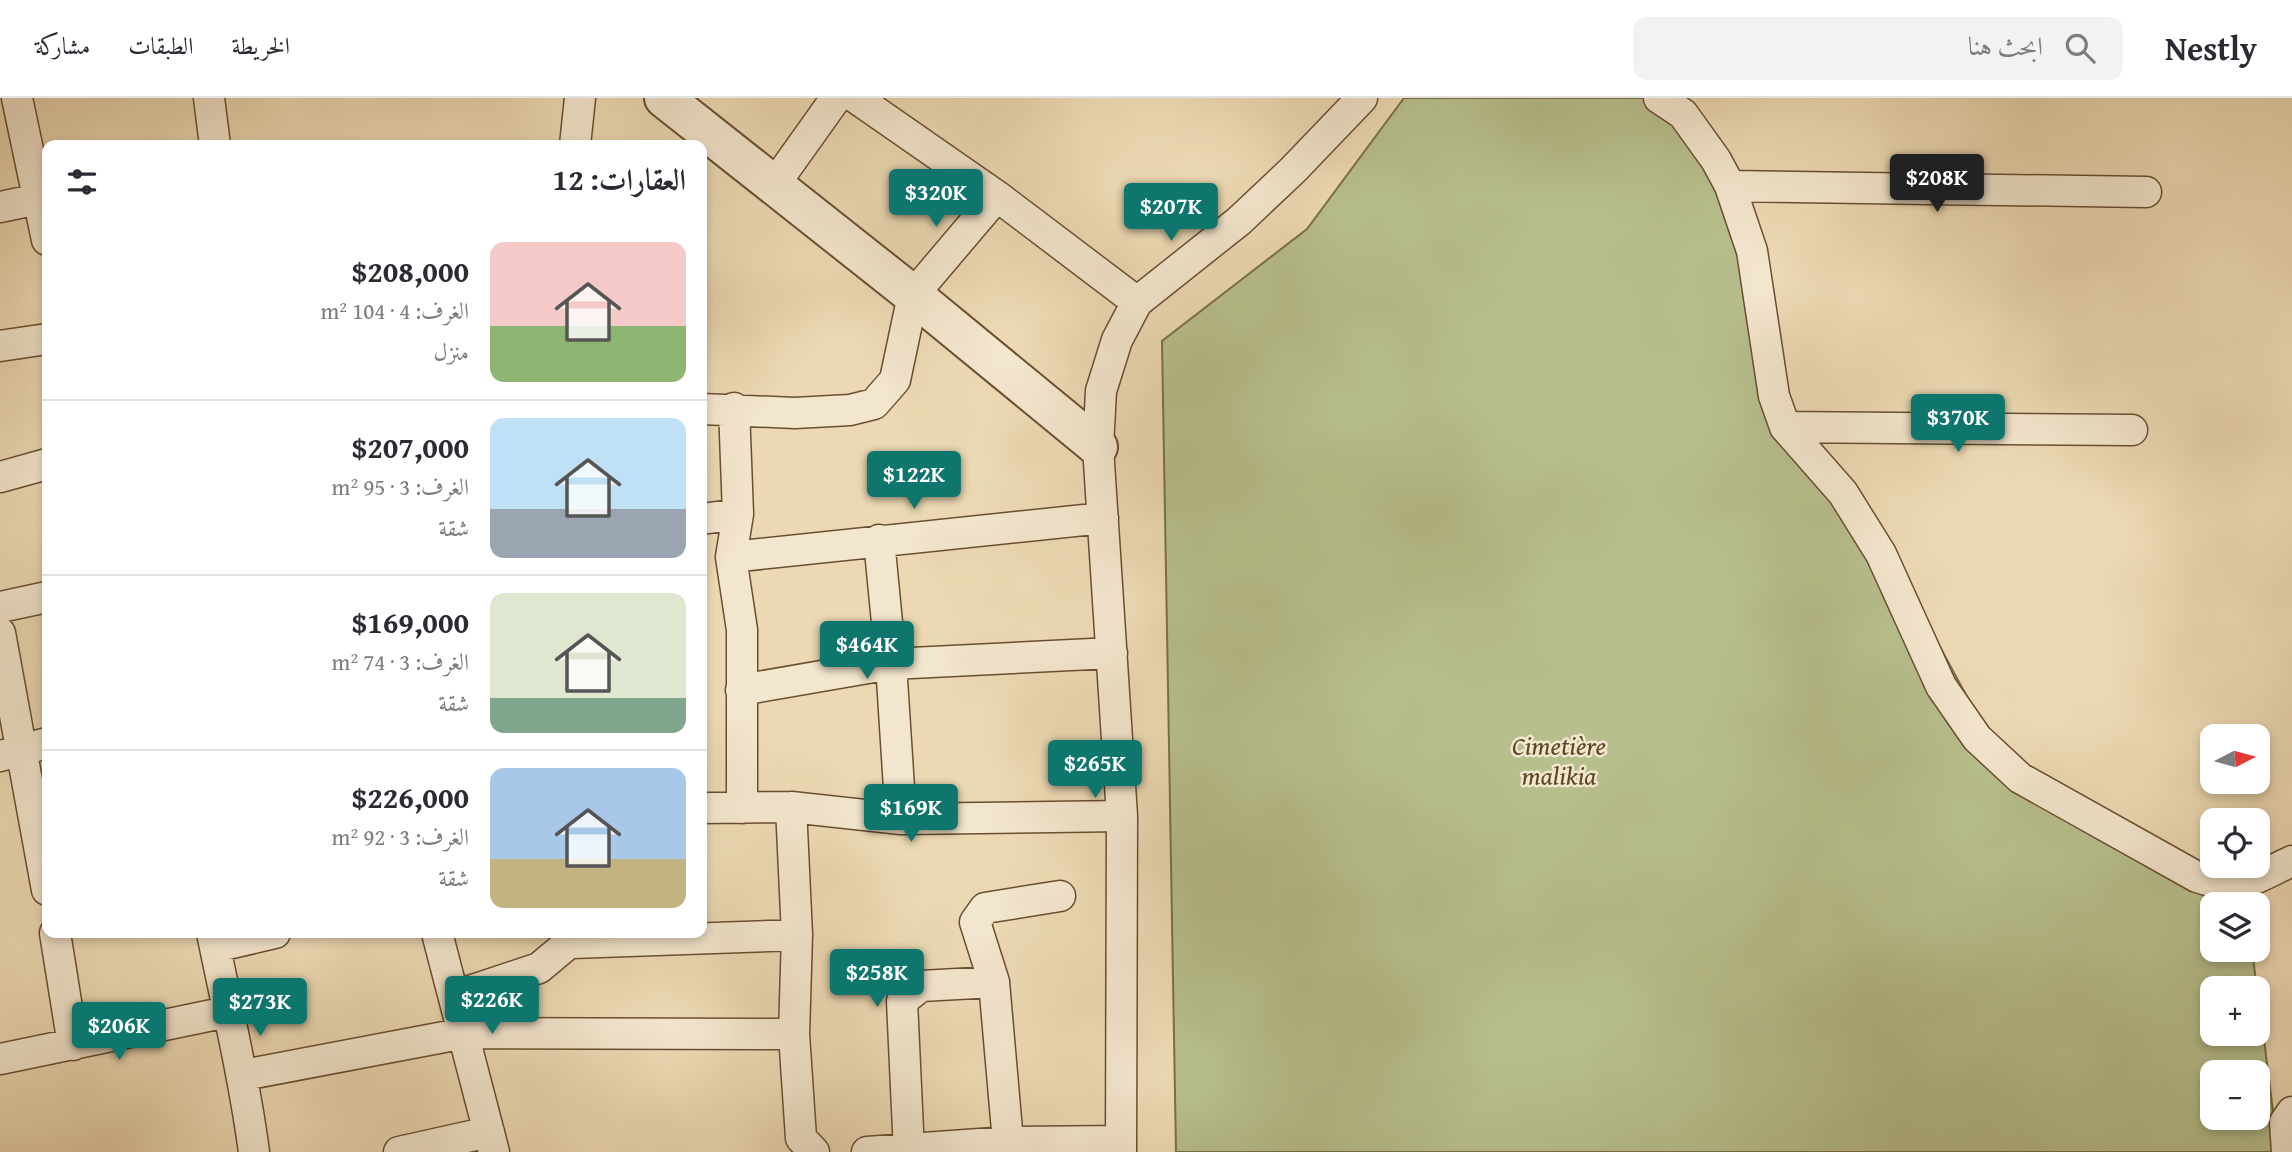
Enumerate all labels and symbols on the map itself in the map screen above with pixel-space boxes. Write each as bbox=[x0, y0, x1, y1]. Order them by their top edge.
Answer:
pin: $208K bbox=[1888, 155, 1986, 214]
pin: $320K bbox=[887, 170, 985, 229]
pin: $207K bbox=[1122, 184, 1220, 243]
pin: $370K bbox=[1909, 394, 2007, 454]
pin: $122K bbox=[865, 452, 963, 511]
pin: $464K bbox=[818, 622, 916, 681]
north arrow bbox=[2200, 724, 2270, 794]
park label: Cimetière malikia bbox=[1512, 726, 1606, 795]
pin: $265K bbox=[1046, 740, 1144, 800]
pin: $169K bbox=[862, 784, 960, 844]
pin: $258K bbox=[828, 950, 926, 1009]
pin: $226K bbox=[443, 976, 541, 1036]
pin: $273K bbox=[211, 978, 309, 1038]
pin: $206K bbox=[70, 1002, 168, 1062]

